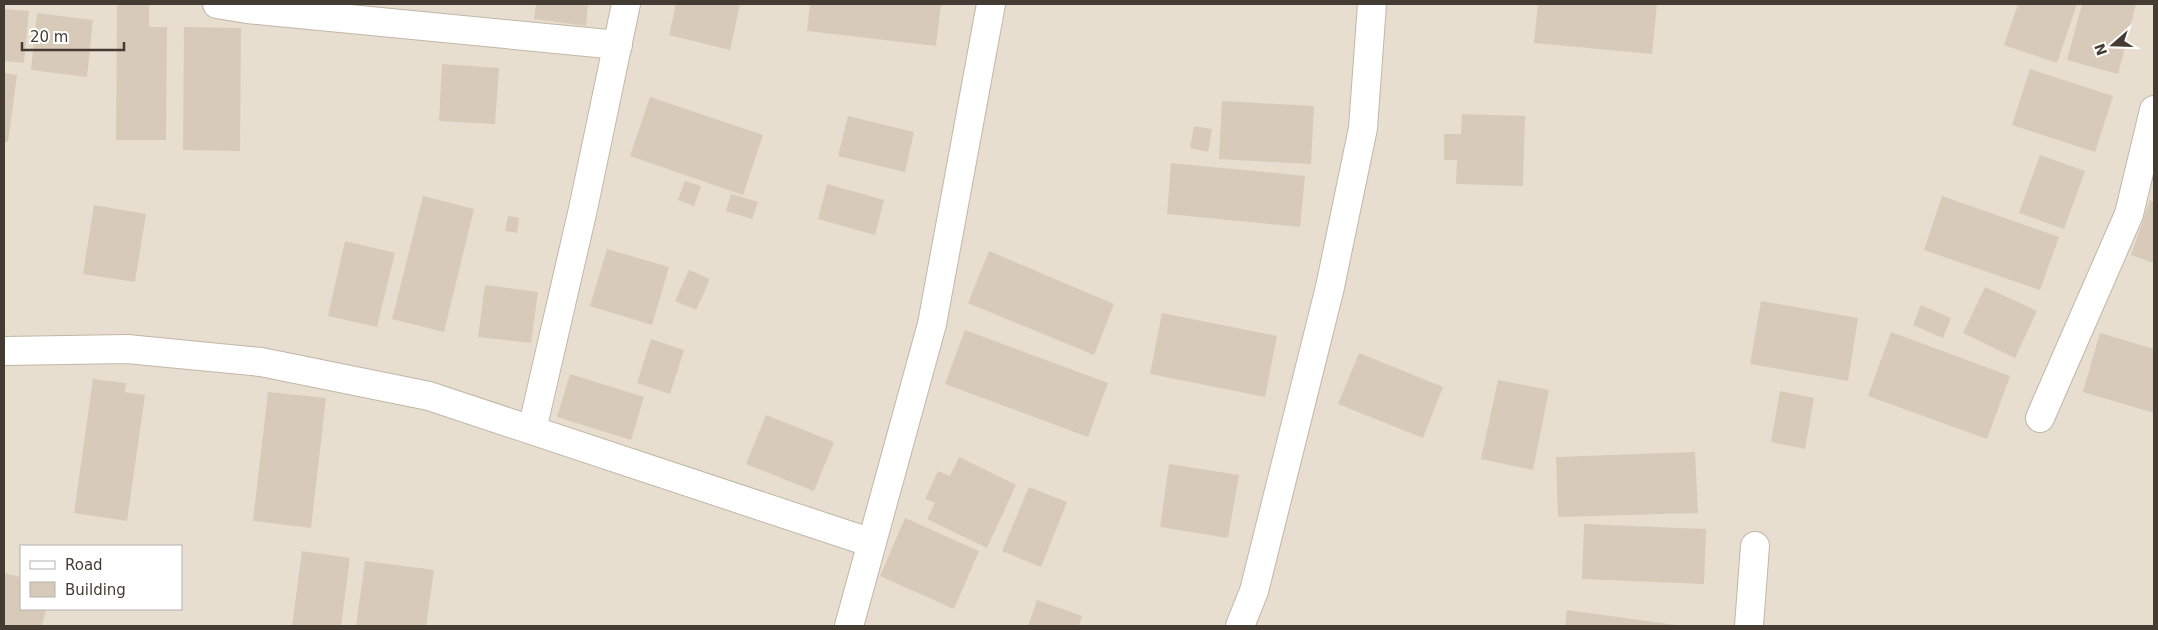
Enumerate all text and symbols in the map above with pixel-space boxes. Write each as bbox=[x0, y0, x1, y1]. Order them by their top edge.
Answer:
scale bar bbox=[22, 20, 125, 52]
north arrow bbox=[2088, 20, 2138, 70]
text: 20 m bbox=[30, 28, 68, 46]
text: N bbox=[2091, 41, 2110, 58]
legend bbox=[20, 545, 182, 610]
text: Road bbox=[65, 556, 103, 574]
text: Building bbox=[65, 581, 126, 599]

